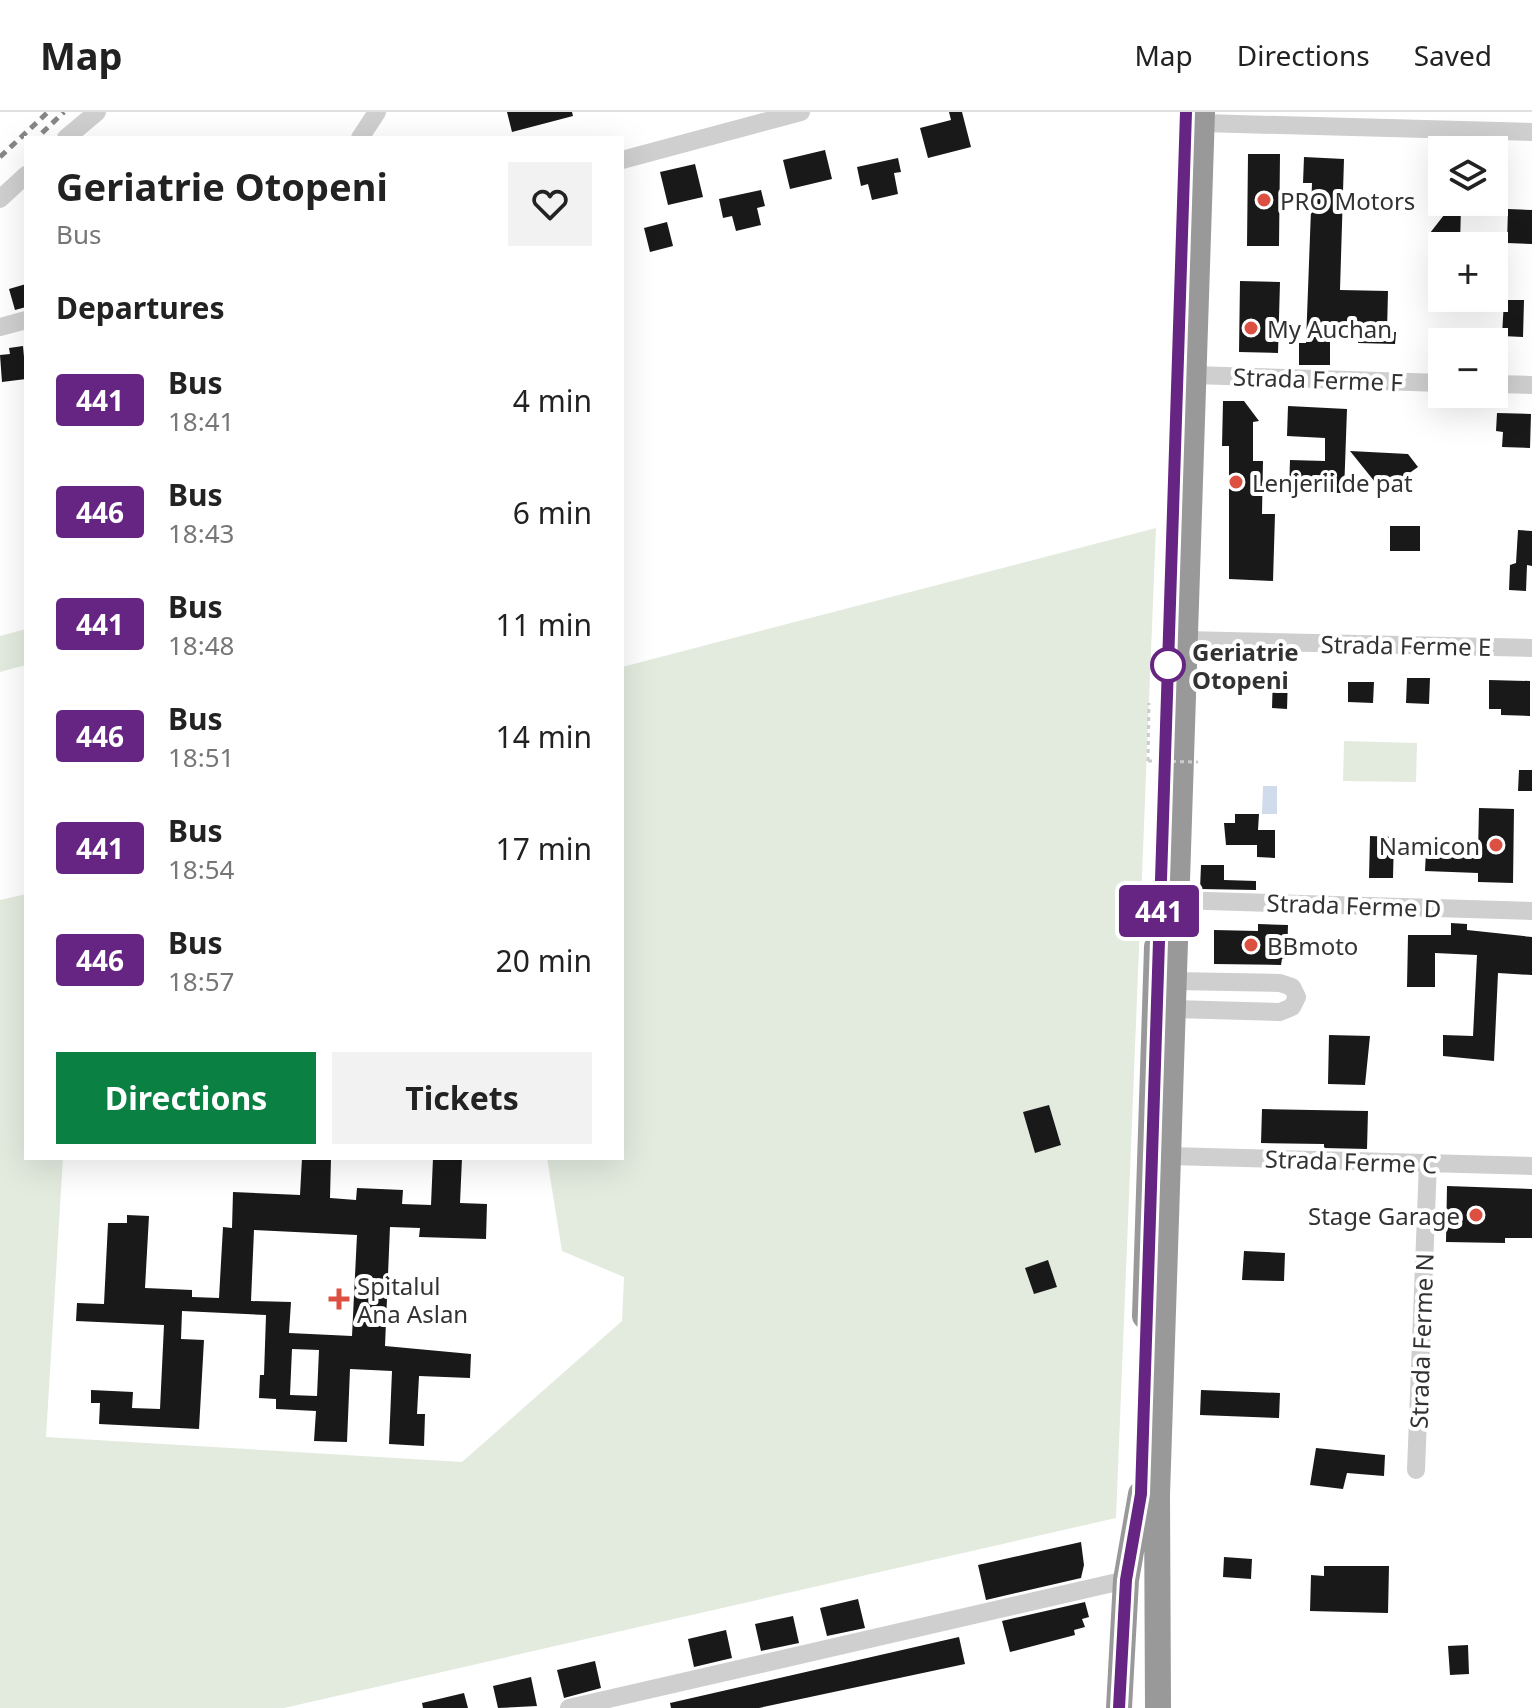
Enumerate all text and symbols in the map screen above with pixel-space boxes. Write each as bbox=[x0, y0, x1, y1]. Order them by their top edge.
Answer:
text: Map bbox=[40, 29, 123, 81]
text: Map bbox=[1134, 36, 1193, 74]
text: Directions bbox=[1237, 36, 1370, 74]
text: Saved bbox=[1414, 36, 1492, 74]
map controls bbox=[1428, 136, 1508, 408]
button: layers bbox=[1428, 136, 1508, 216]
text: Geriatrie Otopeni bbox=[56, 160, 388, 212]
button: heart bbox=[508, 162, 592, 246]
place label: PRO Motors bbox=[1280, 184, 1415, 217]
marker: PRO Motors bbox=[1255, 191, 1273, 209]
text: Bus bbox=[56, 216, 101, 252]
button: + bbox=[1428, 232, 1508, 312]
text: Departures bbox=[56, 287, 225, 328]
place label: My Auchan bbox=[1267, 312, 1392, 345]
marker: My Auchan bbox=[1242, 319, 1260, 337]
button: − bbox=[1428, 328, 1508, 408]
street label: Strada Ferme F bbox=[1233, 360, 1403, 398]
text: Bus bbox=[168, 362, 223, 403]
text: 4 min bbox=[513, 380, 592, 421]
text: 441 bbox=[76, 381, 124, 419]
text: 18:41 bbox=[168, 403, 234, 439]
place label: Lenjerii de pat bbox=[1252, 466, 1413, 499]
marker: Lenjerii de pat bbox=[1227, 473, 1245, 491]
text: Bus bbox=[168, 474, 223, 515]
text: 6 min bbox=[513, 492, 592, 533]
text: 446 bbox=[76, 493, 124, 531]
text: 18:43 bbox=[168, 515, 234, 551]
text: Bus bbox=[168, 586, 223, 627]
text: 11 min bbox=[496, 604, 592, 645]
text: 441 bbox=[76, 605, 124, 643]
text: 18:48 bbox=[168, 627, 234, 663]
street label: Strada Ferme E bbox=[1320, 627, 1492, 663]
place label: Geriatrie Otopeni bbox=[1192, 635, 1299, 696]
marker: Geriatrie Otopeni bbox=[1151, 648, 1185, 682]
text: Bus bbox=[168, 698, 223, 739]
text: 14 min bbox=[496, 716, 592, 757]
text: 446 bbox=[76, 717, 124, 755]
text: 18:51 bbox=[168, 739, 234, 775]
text: Bus bbox=[168, 810, 223, 851]
text: 17 min bbox=[496, 828, 592, 869]
text: 441 bbox=[76, 829, 124, 867]
place label: Namicon bbox=[1379, 829, 1480, 862]
marker: Namicon bbox=[1487, 836, 1505, 854]
text: 18:54 bbox=[168, 851, 234, 887]
line badge: 441 bbox=[1113, 885, 1205, 937]
street label: Strada Ferme D bbox=[1266, 885, 1442, 925]
text: 441 bbox=[1135, 892, 1183, 930]
text: Bus bbox=[168, 922, 223, 963]
place label: BBmoto bbox=[1267, 929, 1358, 962]
marker: BBmoto bbox=[1242, 936, 1260, 954]
text: 20 min bbox=[496, 940, 592, 981]
text: 446 bbox=[76, 941, 124, 979]
text: 18:57 bbox=[168, 963, 234, 999]
button: Directions bbox=[56, 1052, 316, 1144]
button: Tickets bbox=[332, 1052, 592, 1144]
street label: Strada Ferme C bbox=[1264, 1141, 1438, 1181]
place label: Stage Garage bbox=[1308, 1199, 1460, 1232]
marker: Stage Garage bbox=[1467, 1206, 1485, 1224]
street label: Strada Ferme N bbox=[1401, 1253, 1441, 1429]
place label: Spitalul Ana Aslan bbox=[357, 1269, 468, 1330]
marker: Spitalul Ana Aslan bbox=[328, 1288, 350, 1310]

